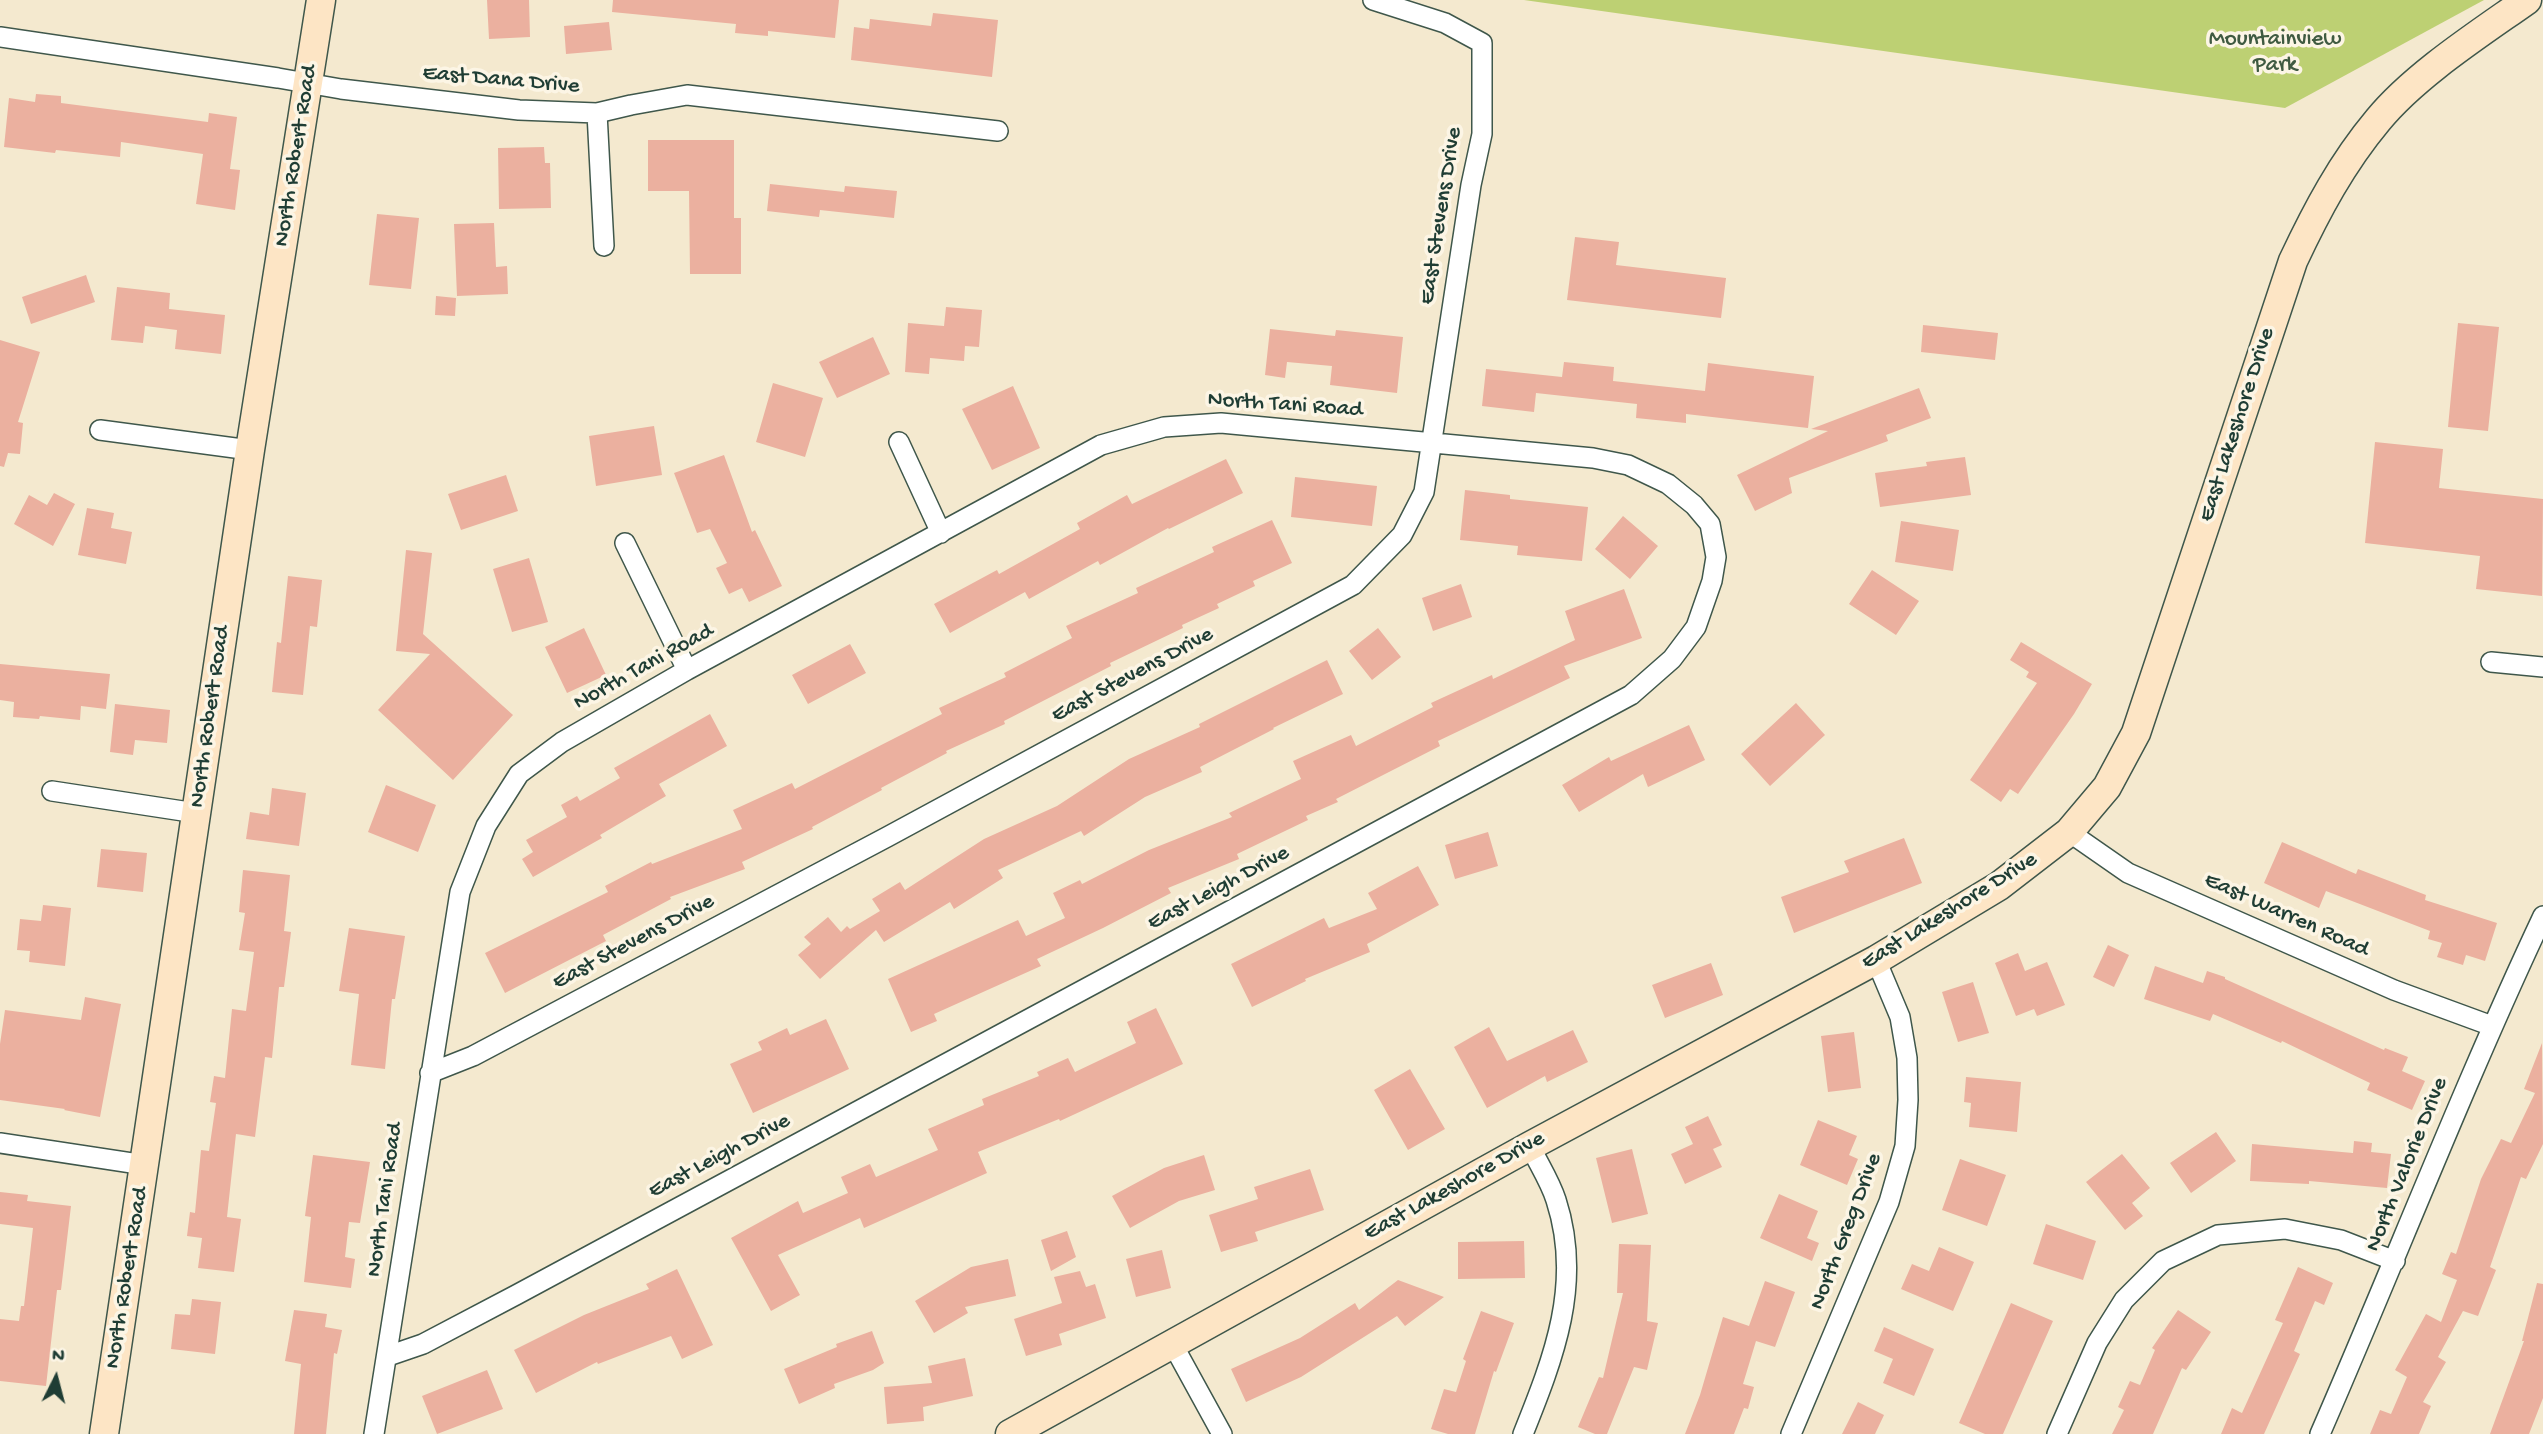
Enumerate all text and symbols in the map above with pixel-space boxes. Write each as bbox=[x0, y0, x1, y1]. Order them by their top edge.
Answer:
park label: Mountainview Park bbox=[2209, 26, 2341, 80]
street label: East Dana Drive bbox=[421, 60, 581, 102]
street label: North Robert Road bbox=[269, 63, 325, 249]
street label: East Stevens Drive bbox=[1414, 125, 1470, 307]
street label: East Lakeshore Drive bbox=[2194, 325, 2282, 525]
street label: North Tani Road bbox=[1206, 387, 1364, 425]
street label: North Tani Road bbox=[569, 618, 719, 718]
street label: East Stevens Drive bbox=[1047, 622, 1219, 730]
street label: North Robert Road bbox=[185, 624, 237, 810]
street label: East Leigh Drive bbox=[1143, 840, 1295, 938]
street label: East Lakeshore Drive bbox=[1857, 847, 2043, 977]
street label: East Warren Road bbox=[2199, 867, 2373, 965]
street label: East Stevens Drive bbox=[548, 889, 720, 997]
street label: North Valorie Drive bbox=[2360, 1074, 2456, 1256]
street label: East Leigh Drive bbox=[644, 1108, 796, 1206]
street label: North Tani Road bbox=[362, 1121, 410, 1279]
street label: East Lakeshore Drive bbox=[1360, 1126, 1550, 1248]
street label: North Greg Drive bbox=[1804, 1150, 1890, 1314]
street label: North Robert Road bbox=[100, 1185, 156, 1371]
north arrow bbox=[21, 1343, 91, 1413]
text: N bbox=[51, 1345, 66, 1369]

